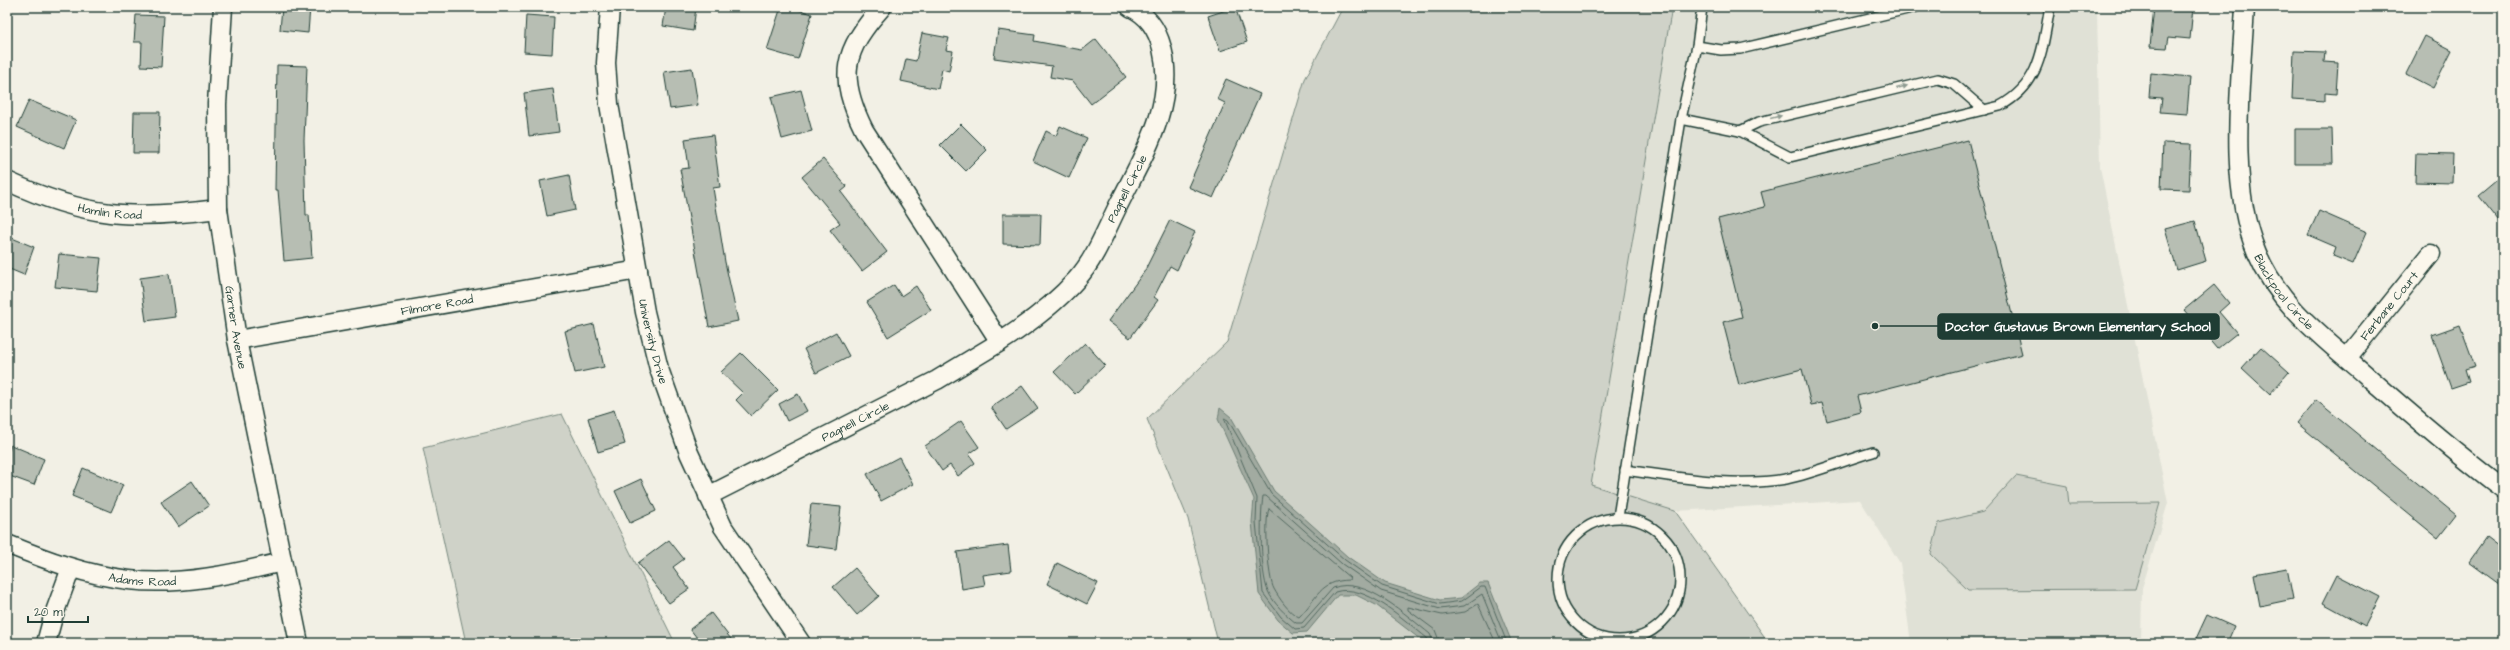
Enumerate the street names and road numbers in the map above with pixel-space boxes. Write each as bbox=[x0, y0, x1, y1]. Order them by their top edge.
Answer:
street label: Pagnell Circle bbox=[1103, 152, 1152, 226]
street label: Hamlin Road bbox=[76, 199, 142, 224]
street label: Blackpool Circle bbox=[2250, 251, 2318, 334]
street label: Ferbane Court bbox=[2356, 268, 2423, 344]
street label: Garner Avenue bbox=[220, 285, 251, 371]
street label: Filmore Road bbox=[399, 291, 475, 320]
street label: University Drive bbox=[634, 298, 672, 387]
street label: Pagnell Circle bbox=[819, 397, 893, 446]
street label: Adams Road bbox=[107, 569, 177, 591]

